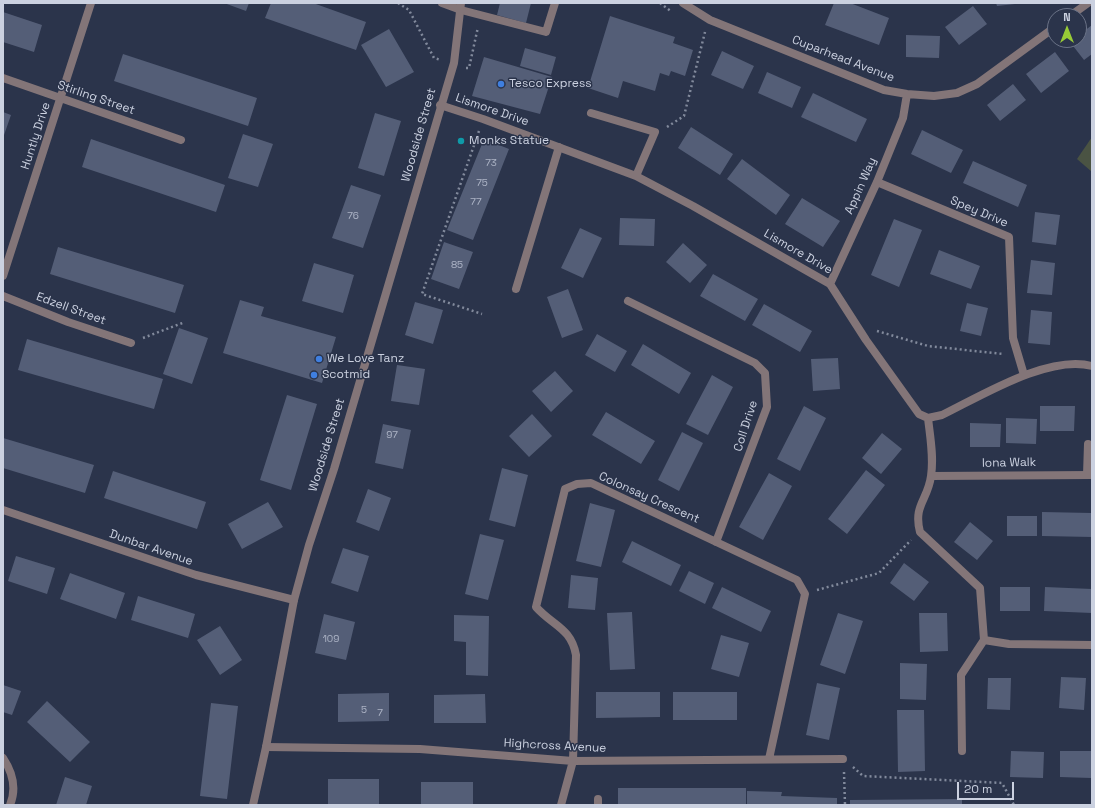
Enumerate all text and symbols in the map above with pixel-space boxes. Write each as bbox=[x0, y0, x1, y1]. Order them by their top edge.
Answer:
north arrow bbox=[1047, 8, 1087, 48]
text: N bbox=[1063, 10, 1071, 24]
street label: Cuparhead Avenue bbox=[790, 33, 896, 85]
place label: Tesco Express bbox=[509, 77, 592, 91]
street label: Stirling Street bbox=[55, 78, 137, 118]
marker: Tesco Express bbox=[496, 79, 506, 89]
street label: Woodside Street bbox=[399, 87, 439, 183]
street label: Lismore Drive bbox=[453, 91, 531, 129]
street label: Huntly Drive bbox=[18, 100, 54, 172]
place label: Monks Statue bbox=[469, 134, 549, 148]
marker: Monks Statue bbox=[456, 136, 466, 146]
street label: Appin Way bbox=[842, 155, 880, 217]
house number: 73 bbox=[485, 157, 497, 169]
house number: 75 bbox=[476, 177, 488, 189]
street label: Spey Drive bbox=[948, 193, 1010, 231]
house number: 77 bbox=[470, 196, 482, 208]
house number: 76 bbox=[347, 210, 359, 222]
street label: Lismore Drive bbox=[761, 227, 835, 277]
house number: 85 bbox=[451, 259, 463, 271]
street label: Edzell Street bbox=[34, 290, 108, 328]
place label: We Love Tanz bbox=[327, 352, 404, 366]
marker: We Love Tanz bbox=[314, 354, 324, 364]
place label: Scotmid bbox=[322, 368, 370, 382]
marker: Scotmid bbox=[309, 370, 319, 380]
street label: Woodside Street bbox=[306, 397, 348, 493]
street label: Coll Drive bbox=[731, 399, 761, 453]
house number: 97 bbox=[386, 429, 398, 441]
street label: Iona Walk bbox=[982, 455, 1036, 471]
street label: Colonsay Crescent bbox=[596, 469, 702, 527]
street label: Dunbar Avenue bbox=[107, 527, 195, 569]
house number: 109 bbox=[323, 633, 339, 645]
house number: 5 bbox=[361, 704, 367, 716]
house number: 7 bbox=[377, 707, 383, 719]
street label: Highcross Avenue bbox=[503, 736, 607, 756]
scale bar bbox=[959, 774, 1016, 800]
text: 20 m bbox=[964, 781, 992, 797]

